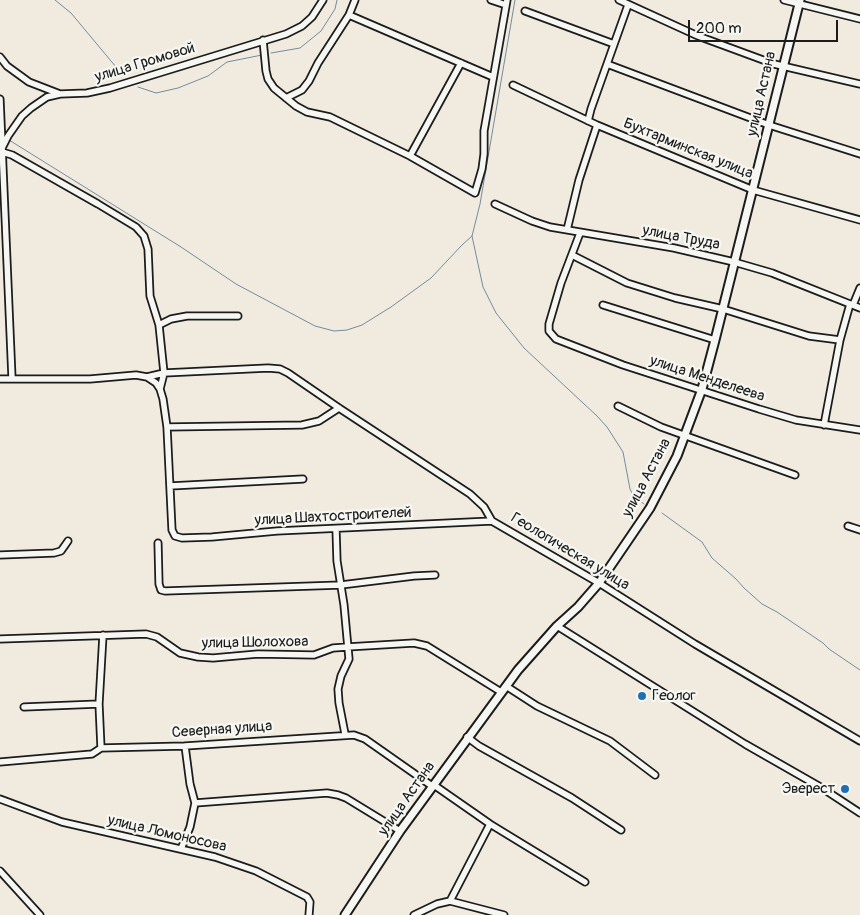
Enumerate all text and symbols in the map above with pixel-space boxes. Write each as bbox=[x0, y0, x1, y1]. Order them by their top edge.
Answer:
scale bar bbox=[690, 10, 840, 42]
text: 200 m bbox=[696, 19, 741, 38]
street label: улица Громовой bbox=[93, 39, 197, 87]
street label: улица Астана bbox=[743, 50, 781, 138]
street label: Бухтарминская улица bbox=[620, 115, 756, 183]
street label: улица Труда bbox=[641, 222, 721, 254]
street label: улица Менделеева bbox=[647, 352, 767, 406]
street label: улица Астана bbox=[619, 436, 675, 520]
street label: улица Шахтостроителей bbox=[254, 504, 412, 530]
street label: Геологическая улица bbox=[507, 509, 633, 595]
street label: улица Шолохова bbox=[201, 633, 309, 653]
place label: Геолог bbox=[652, 687, 696, 705]
marker: Геолог bbox=[636, 690, 648, 702]
street label: Северная улица bbox=[171, 718, 273, 742]
street label: улица Астана bbox=[375, 758, 439, 840]
place label: Эверест bbox=[782, 780, 835, 798]
marker: Эверест bbox=[839, 783, 851, 795]
street label: улица Ломоносова bbox=[106, 812, 228, 856]

